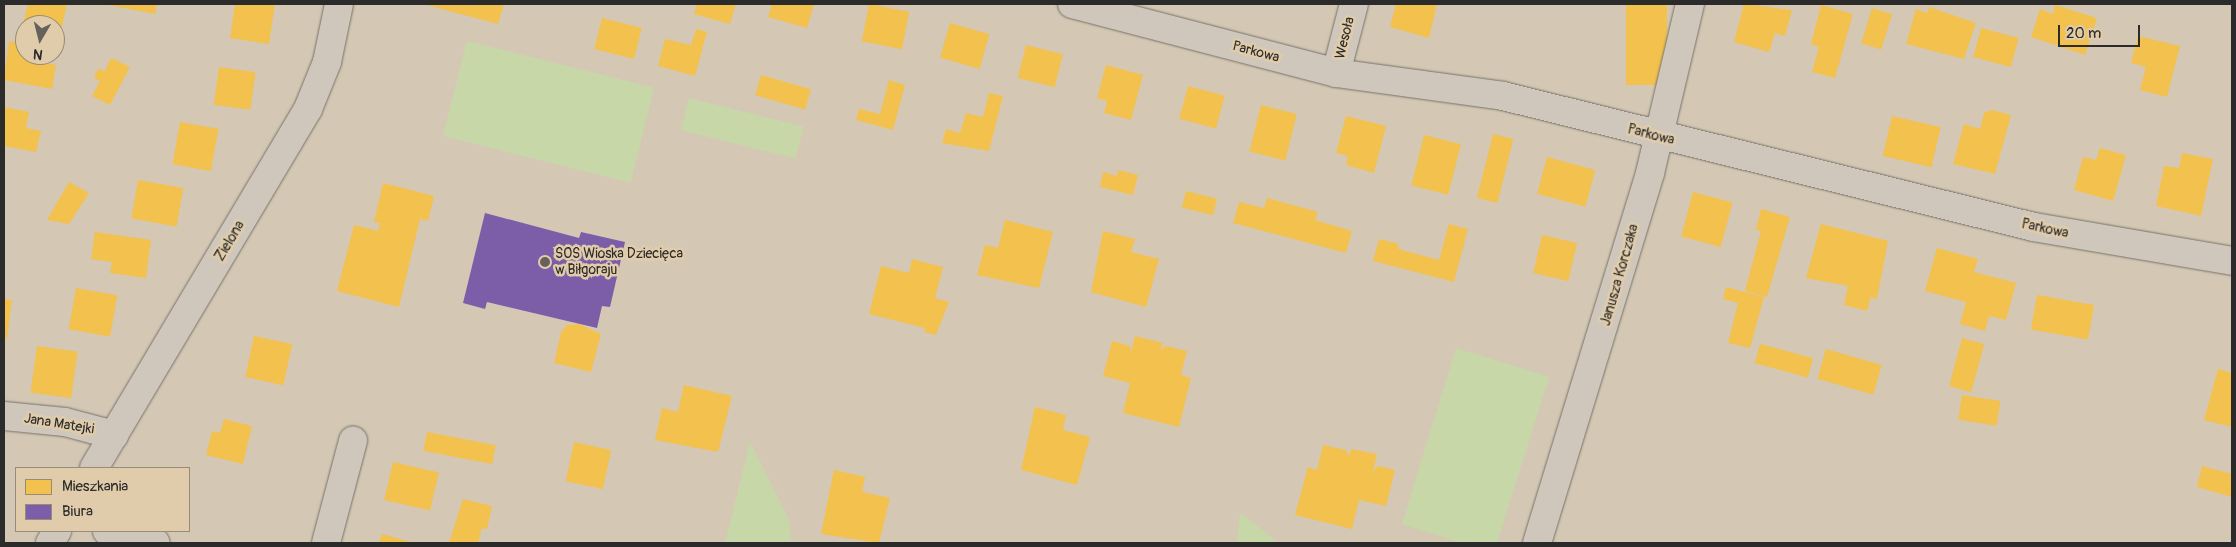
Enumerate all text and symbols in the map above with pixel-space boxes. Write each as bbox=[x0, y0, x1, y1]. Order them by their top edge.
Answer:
north arrow bbox=[15, 15, 65, 65]
street label: Wesoła bbox=[1332, 15, 1358, 61]
scale bar bbox=[2061, 15, 2144, 47]
text: 20 m bbox=[2066, 24, 2101, 43]
street label: Parkowa bbox=[1231, 38, 1281, 66]
text: N bbox=[32, 45, 44, 63]
street label: Parkowa bbox=[1626, 121, 1676, 149]
street label: Parkowa bbox=[2020, 216, 2070, 242]
street label: Zielona bbox=[211, 218, 249, 264]
street label: Janusza Korczaka bbox=[1597, 222, 1643, 328]
place label: SOS Wioska Dziecięca w Biłgoraju bbox=[555, 246, 683, 278]
marker: SOS Wioska Dziecięca w Biłgoraju bbox=[539, 256, 551, 268]
street label: Jana Matejki bbox=[23, 410, 95, 438]
legend bbox=[15, 467, 190, 532]
text: Mieszkania bbox=[62, 477, 128, 496]
text: Biura bbox=[62, 502, 93, 521]

